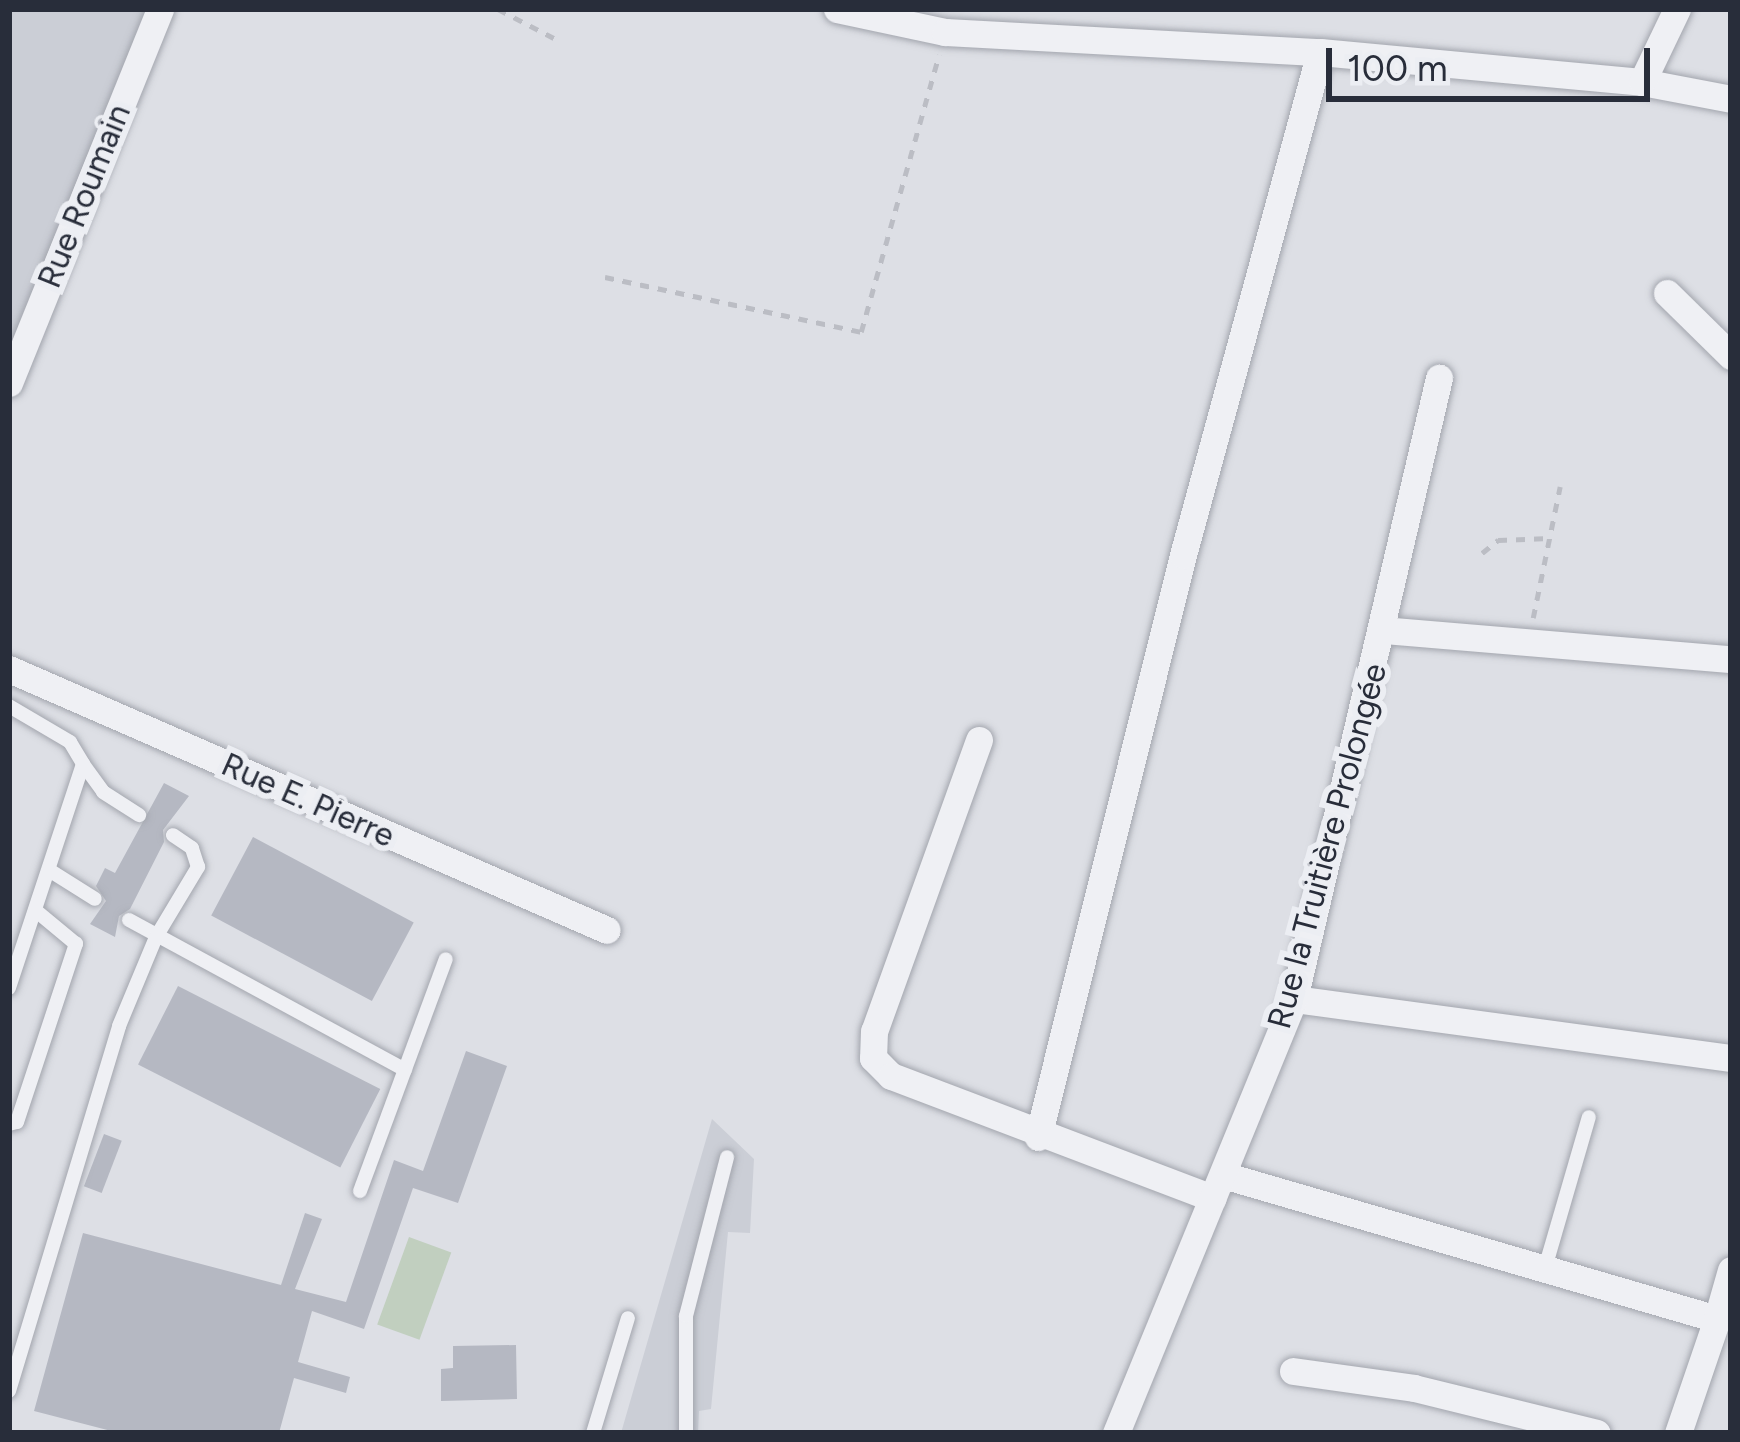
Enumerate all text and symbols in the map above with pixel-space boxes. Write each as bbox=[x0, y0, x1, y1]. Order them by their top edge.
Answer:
scale bar bbox=[1332, 24, 1656, 98]
text: 100 m bbox=[1347, 47, 1448, 90]
street label: Rue Roumain bbox=[29, 98, 139, 294]
street label: Rue la Truitière Prolongée bbox=[1259, 659, 1395, 1033]
street label: Rue E. Pierre bbox=[215, 744, 401, 856]

